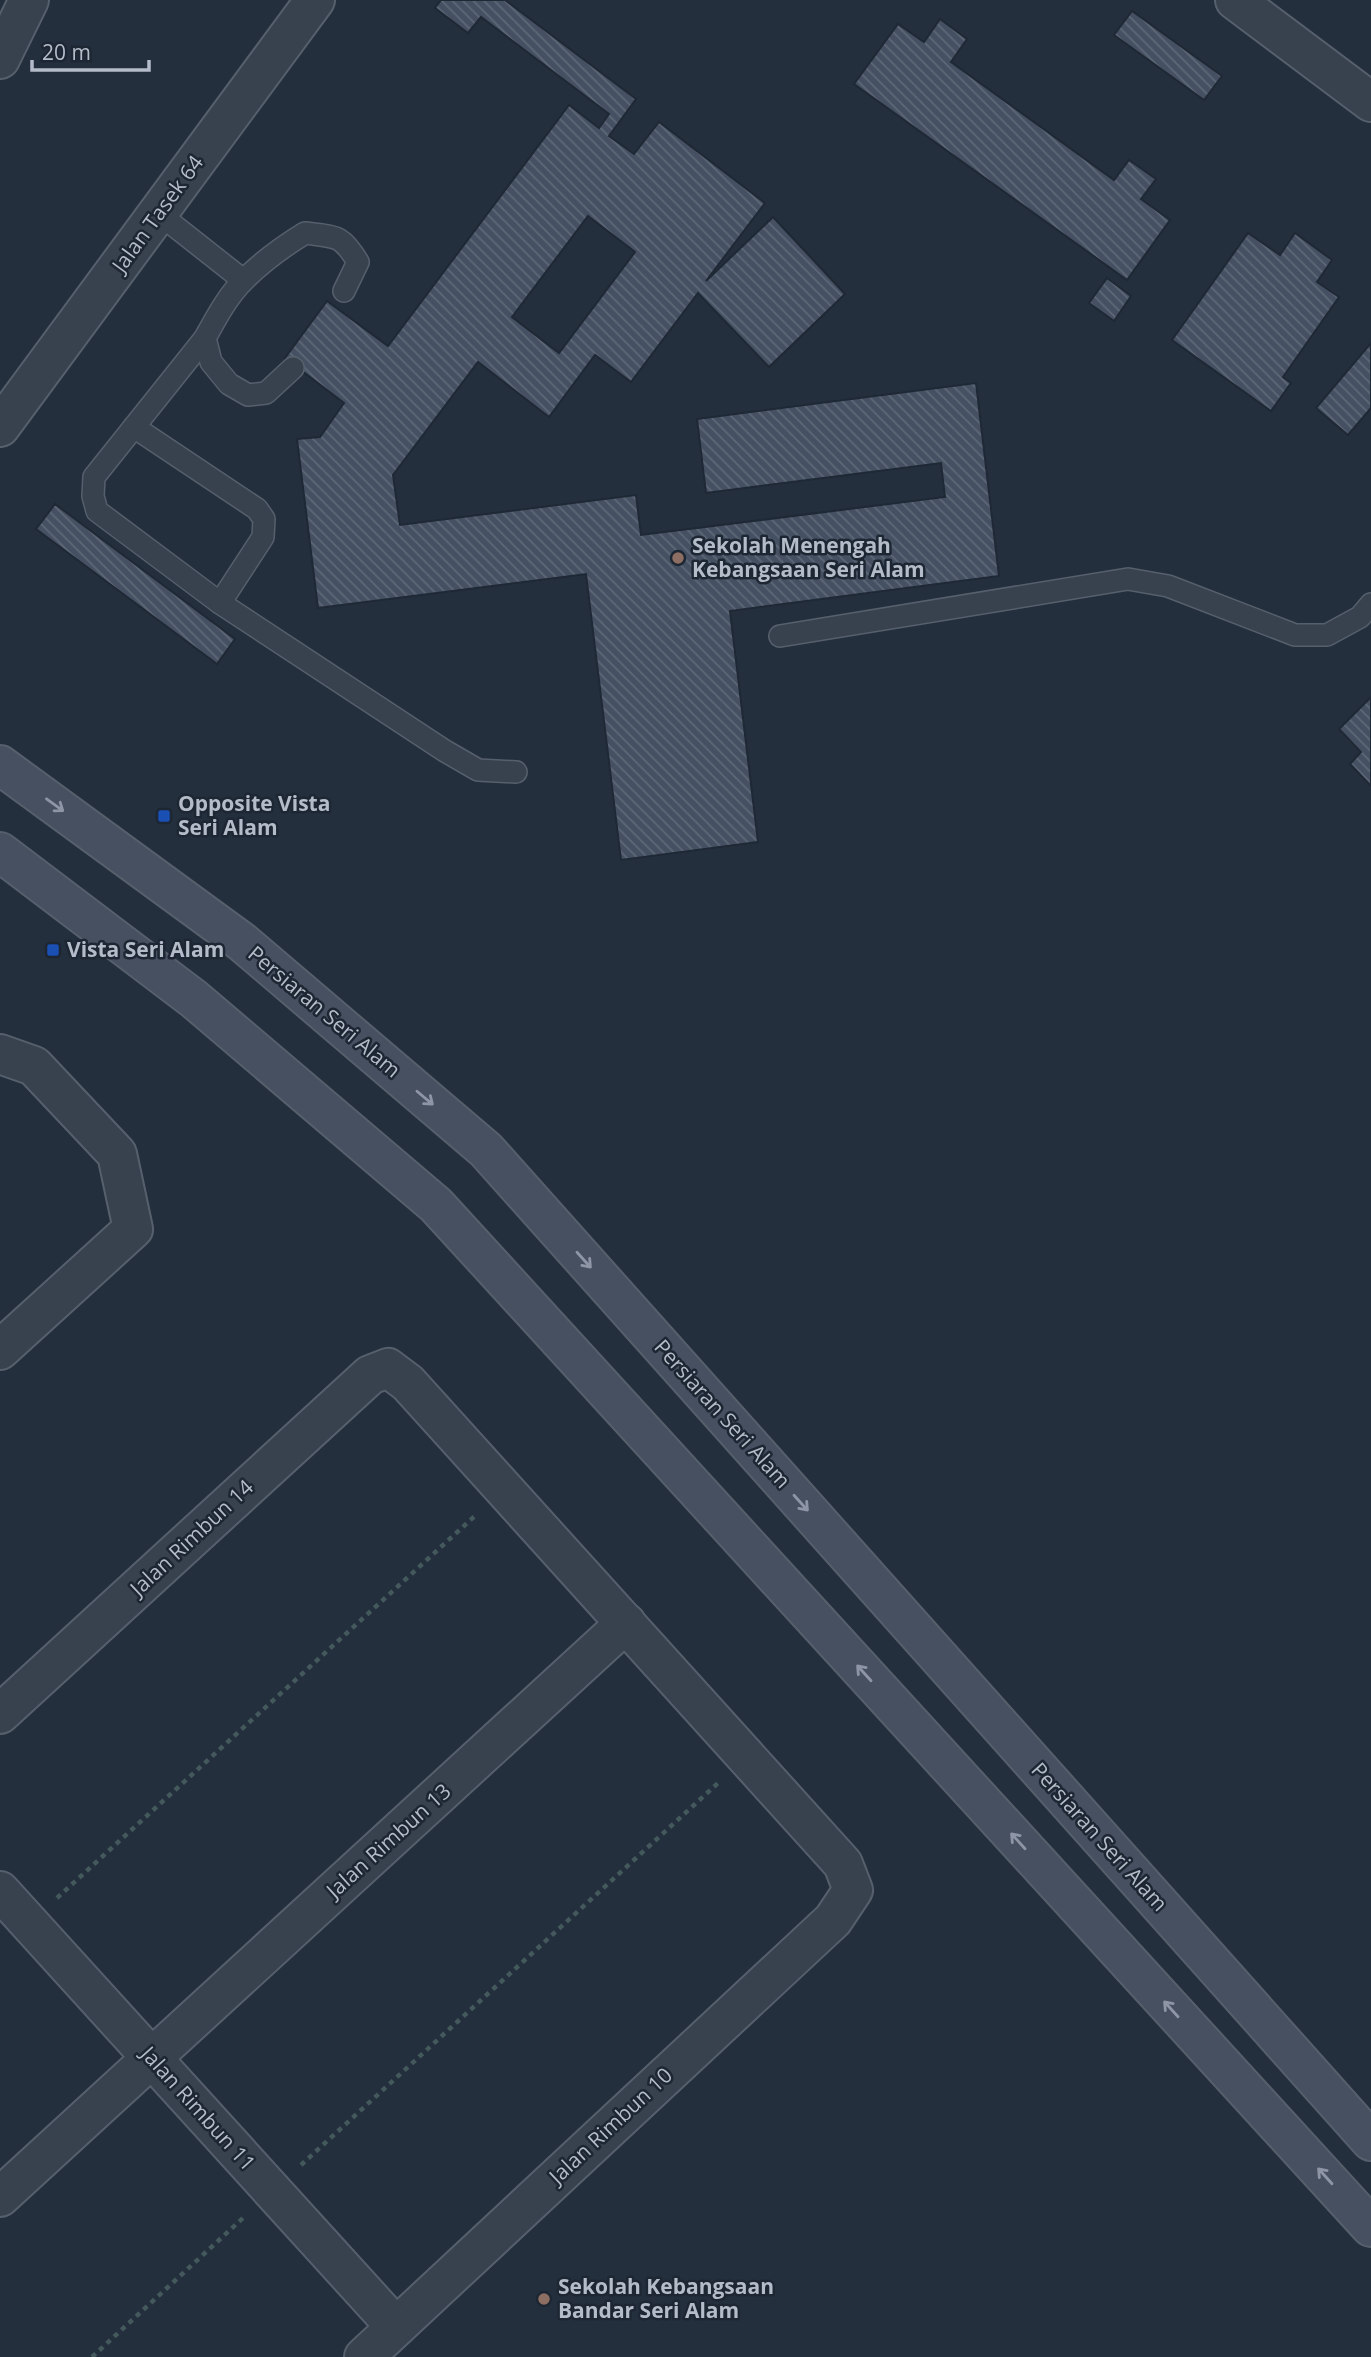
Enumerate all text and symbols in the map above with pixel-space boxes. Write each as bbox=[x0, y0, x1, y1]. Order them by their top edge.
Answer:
scale bar bbox=[32, 28, 149, 72]
text: 20 m bbox=[42, 38, 91, 66]
street label: Jalan Tasek 64 bbox=[104, 149, 209, 279]
place label: Sekolah Menengah Kebangsaan Seri Alam bbox=[692, 531, 925, 583]
marker: Sekolah Menengah Kebangsaan Seri Alam bbox=[670, 550, 686, 566]
place label: Opposite Vista Seri Alam bbox=[178, 789, 330, 841]
one-way arrow bbox=[45, 798, 64, 812]
marker: Opposite Vista Seri Alam bbox=[156, 808, 172, 824]
place label: Vista Seri Alam bbox=[67, 935, 224, 963]
street label: Persiaran Seri Alam bbox=[243, 939, 407, 1083]
marker: Vista Seri Alam bbox=[45, 942, 61, 958]
one-way arrow bbox=[416, 1090, 434, 1106]
one-way arrow bbox=[576, 1251, 592, 1269]
street label: Persiaran Seri Alam bbox=[648, 1333, 797, 1494]
street label: Jalan Rimbun 14 bbox=[122, 1473, 259, 1603]
one-way arrow bbox=[793, 1494, 809, 1512]
one-way arrow bbox=[856, 1664, 872, 1682]
street label: Persiaran Seri Alam bbox=[1025, 1756, 1174, 1917]
street label: Jalan Rimbun 13 bbox=[319, 1777, 457, 1905]
one-way arrow bbox=[1009, 1833, 1026, 1850]
one-way arrow bbox=[1164, 2000, 1180, 2018]
street label: Jalan Rimbun 11 bbox=[134, 2039, 262, 2177]
street label: Jalan Rimbun 10 bbox=[541, 2061, 678, 2191]
one-way arrow bbox=[1317, 2167, 1333, 2185]
place label: Sekolah Kebangsaan Bandar Seri Alam bbox=[558, 2272, 774, 2324]
marker: Sekolah Kebangsaan Bandar Seri Alam bbox=[536, 2291, 552, 2307]

